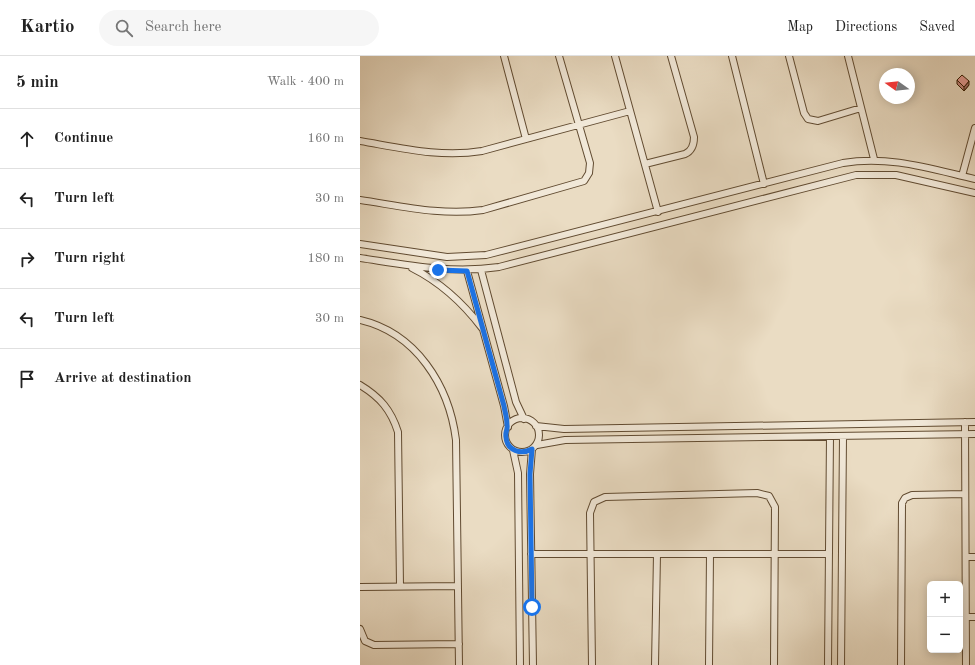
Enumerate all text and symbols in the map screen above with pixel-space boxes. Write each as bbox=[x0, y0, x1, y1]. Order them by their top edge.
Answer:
search box bbox=[99, 10, 379, 46]
icon: search bbox=[113, 17, 135, 39]
text: Kartio bbox=[20, 18, 75, 37]
text: Search here bbox=[145, 20, 221, 35]
text: Map bbox=[787, 20, 813, 34]
text: Directions bbox=[835, 20, 897, 34]
text: Saved bbox=[919, 20, 955, 34]
north arrow bbox=[879, 68, 915, 104]
text: 5 min bbox=[16, 74, 59, 91]
text: Walk · 400 m bbox=[267, 75, 344, 88]
icon: ahead bbox=[16, 128, 38, 150]
text: Continue bbox=[54, 131, 113, 146]
text: 160 m bbox=[307, 132, 344, 145]
icon: left bbox=[16, 188, 38, 210]
text: Turn left bbox=[54, 191, 114, 206]
text: 30 m bbox=[315, 192, 344, 205]
icon: right bbox=[16, 248, 38, 270]
text: Turn right bbox=[54, 251, 125, 266]
text: 180 m bbox=[307, 252, 344, 265]
route end bbox=[429, 261, 447, 279]
icon: left bbox=[16, 308, 38, 330]
text: Turn left bbox=[54, 311, 114, 326]
text: 30 m bbox=[315, 312, 344, 325]
icon: arrive bbox=[16, 368, 38, 390]
text: Arrive at destination bbox=[54, 371, 192, 386]
map controls bbox=[927, 581, 963, 653]
button: + bbox=[927, 581, 963, 617]
route start bbox=[523, 598, 541, 616]
button: − bbox=[927, 617, 963, 653]

